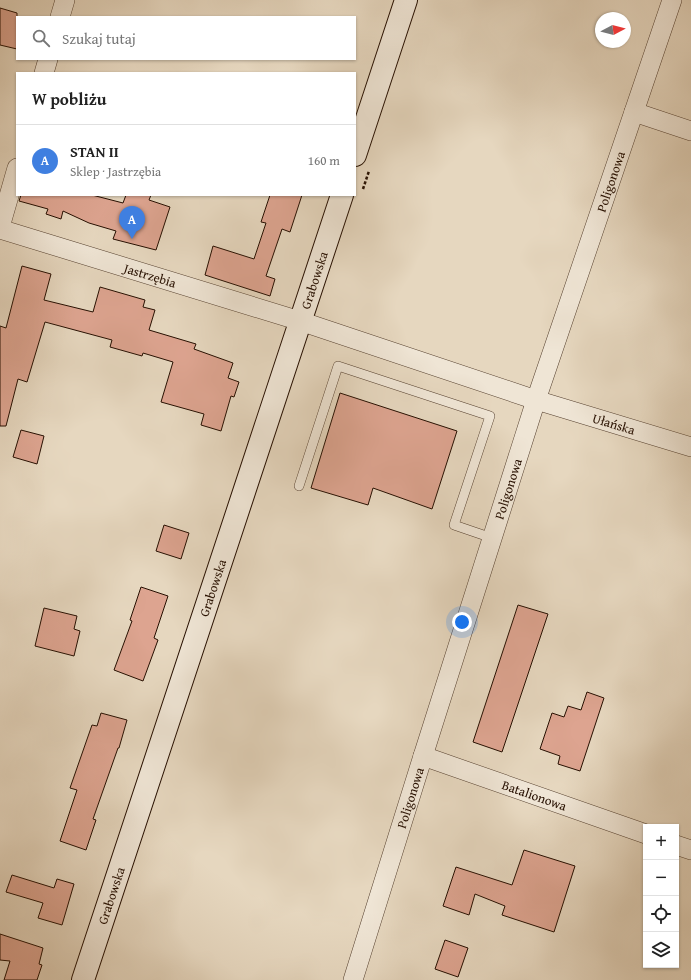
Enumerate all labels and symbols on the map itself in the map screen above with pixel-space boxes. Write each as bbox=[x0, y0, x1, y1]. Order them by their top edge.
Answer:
north arrow bbox=[595, 12, 631, 48]
street label: Poligonowa bbox=[592, 148, 630, 215]
pin: A bbox=[119, 206, 145, 239]
street label: Grabowska bbox=[296, 248, 333, 311]
street label: Jastrzębia bbox=[120, 258, 179, 293]
street label: Ułańska bbox=[590, 409, 638, 440]
street label: Poligonowa bbox=[490, 455, 527, 522]
street label: Grabowska bbox=[195, 556, 231, 619]
your location bbox=[452, 612, 472, 632]
street label: Poligonowa bbox=[392, 764, 429, 831]
street label: Batalionowa bbox=[499, 775, 570, 816]
street label: Grabowska bbox=[93, 864, 130, 927]

